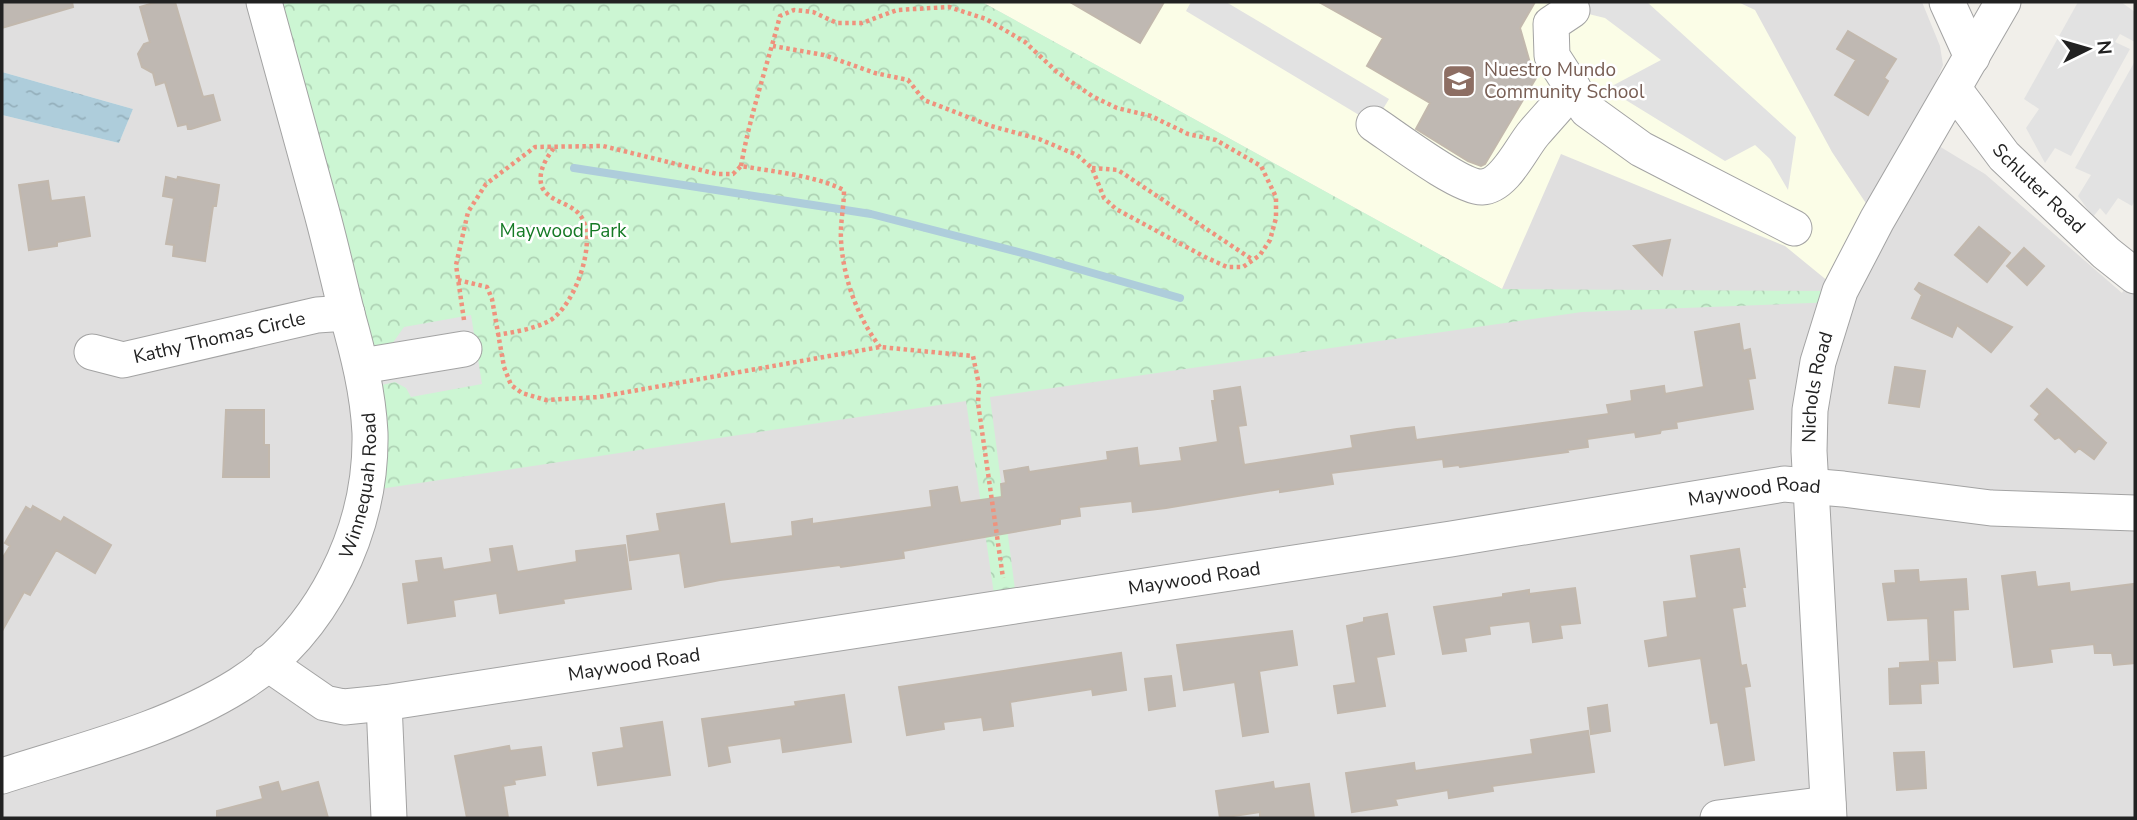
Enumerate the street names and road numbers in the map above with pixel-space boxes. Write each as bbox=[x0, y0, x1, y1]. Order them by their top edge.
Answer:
street label: Schluter Road bbox=[1986, 138, 2091, 240]
street label: Kathy Thomas Circle bbox=[131, 305, 308, 370]
street label: Nichols Road bbox=[1796, 329, 1840, 443]
street label: Winnequah Road bbox=[333, 411, 383, 563]
street label: Maywood Road bbox=[1686, 470, 1822, 513]
street label: Maywood Road bbox=[1126, 555, 1262, 601]
street label: Maywood Road bbox=[566, 642, 702, 688]

